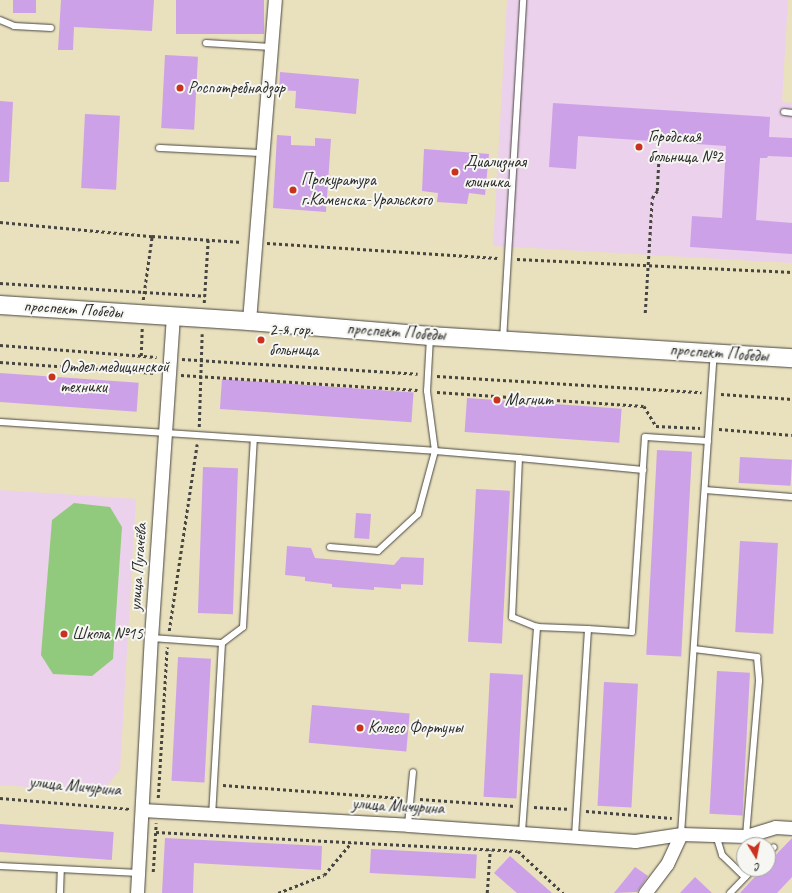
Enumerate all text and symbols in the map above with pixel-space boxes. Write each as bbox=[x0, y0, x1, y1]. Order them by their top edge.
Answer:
place label: Роспотребнадзор bbox=[188, 78, 285, 98]
marker: Роспотребнадзор bbox=[175, 83, 185, 93]
place label: Городская больница №2 bbox=[648, 127, 723, 167]
marker: Городская больница №2 bbox=[633, 141, 645, 153]
place label: Диализная клиника bbox=[464, 152, 526, 192]
marker: Диализная клиника bbox=[449, 166, 461, 178]
place label: Прокуратура г.Каменска-Уральского bbox=[301, 170, 432, 210]
marker: Прокуратура г.Каменска-Уральского bbox=[288, 185, 298, 195]
street label: проспект Победы bbox=[23, 295, 123, 323]
street label: проспект Победы bbox=[346, 318, 446, 346]
place label: 2-я гор. больница bbox=[269, 320, 318, 360]
marker: 2-я гор. больница bbox=[256, 335, 266, 345]
street label: проспект Победы bbox=[669, 339, 769, 367]
place label: Отдел медицинской техники bbox=[60, 357, 170, 397]
marker: Отдел медицинской техники bbox=[47, 372, 57, 382]
place label: Магнит bbox=[505, 390, 553, 410]
marker: Магнит bbox=[492, 395, 502, 405]
street label: улица Пугачёва bbox=[125, 522, 151, 612]
place label: Школа №15 bbox=[72, 624, 143, 644]
marker: Школа №15 bbox=[59, 629, 69, 639]
place label: Колесо Фортуны bbox=[368, 718, 465, 738]
marker: Колесо Фортуны bbox=[355, 723, 365, 733]
street label: улица Мичурина bbox=[28, 772, 122, 800]
street label: улица Мичурина bbox=[351, 793, 445, 819]
north arrow bbox=[736, 837, 776, 877]
text: С bbox=[754, 860, 762, 875]

